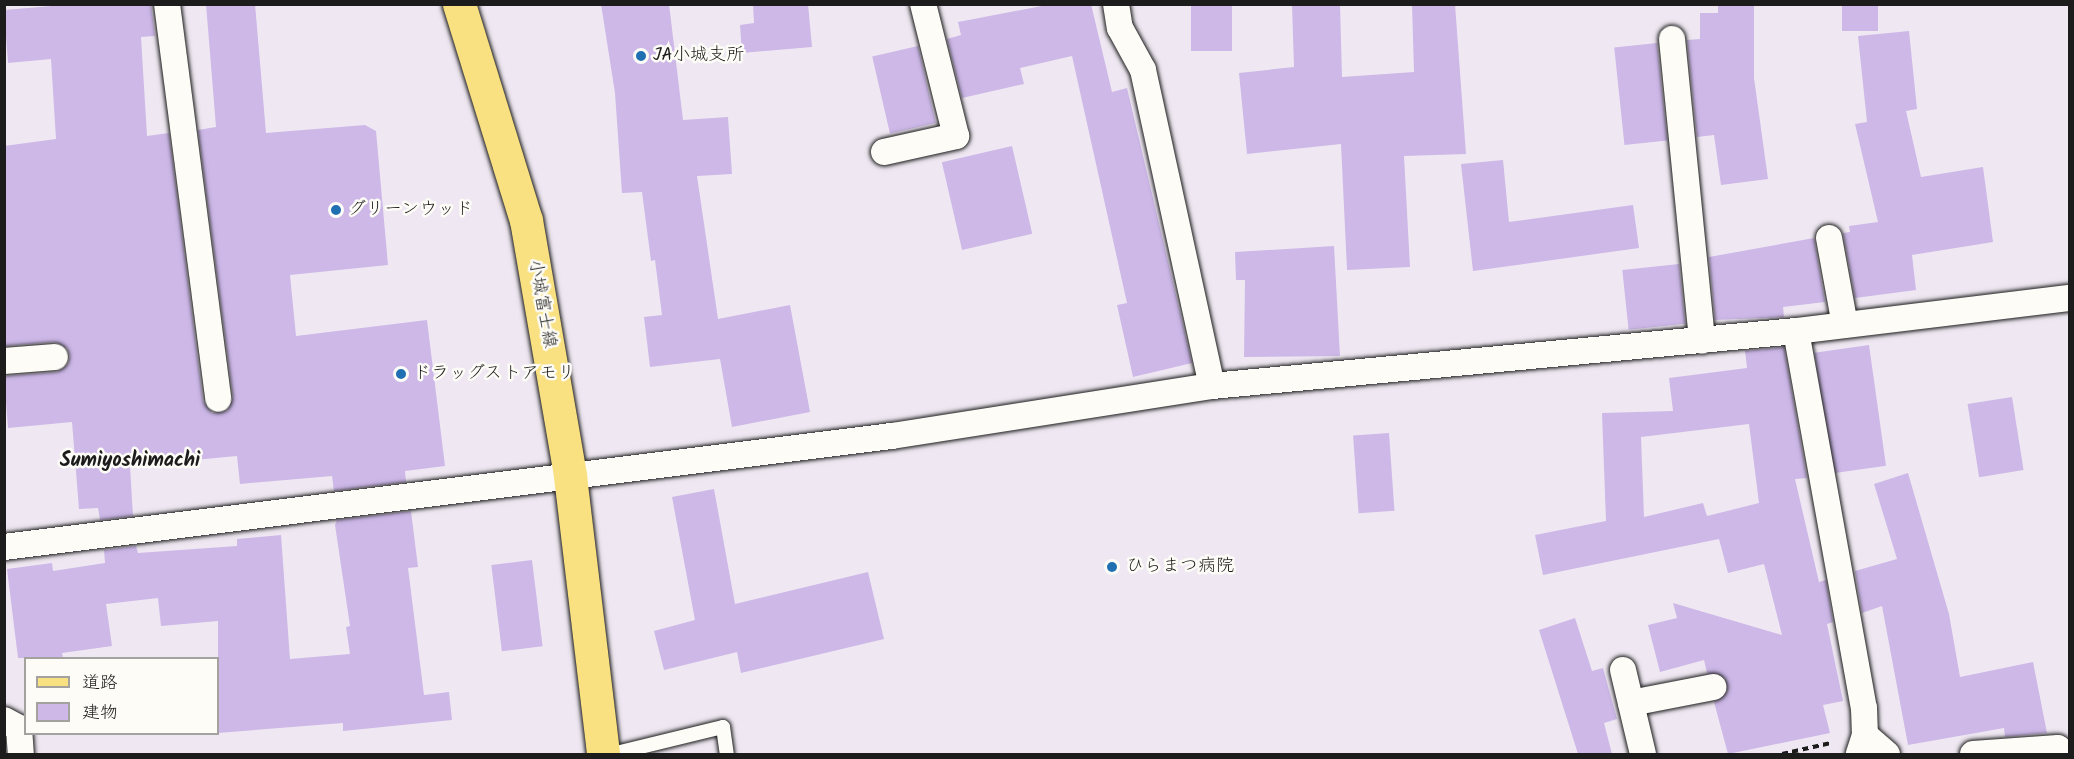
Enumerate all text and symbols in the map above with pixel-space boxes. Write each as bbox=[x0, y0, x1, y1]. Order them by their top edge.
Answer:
place label: JA小城支所 bbox=[653, 45, 744, 67]
marker: JA小城支所 bbox=[634, 49, 648, 63]
place label: グリーンウッド bbox=[348, 199, 474, 221]
marker: グリーンウッド bbox=[329, 203, 343, 217]
street label: 小城富士線 bbox=[523, 258, 559, 350]
place label: ドラッグストアモリ bbox=[413, 363, 575, 385]
marker: ドラッグストアモリ bbox=[394, 367, 408, 381]
district label: Sumiyoshimachi bbox=[60, 449, 200, 473]
place label: ひらまつ病院 bbox=[1126, 556, 1234, 578]
marker: ひらまつ病院 bbox=[1103, 558, 1121, 576]
legend bbox=[24, 657, 219, 735]
text: 道路 bbox=[82, 669, 118, 698]
text: 建物 bbox=[82, 699, 118, 728]

